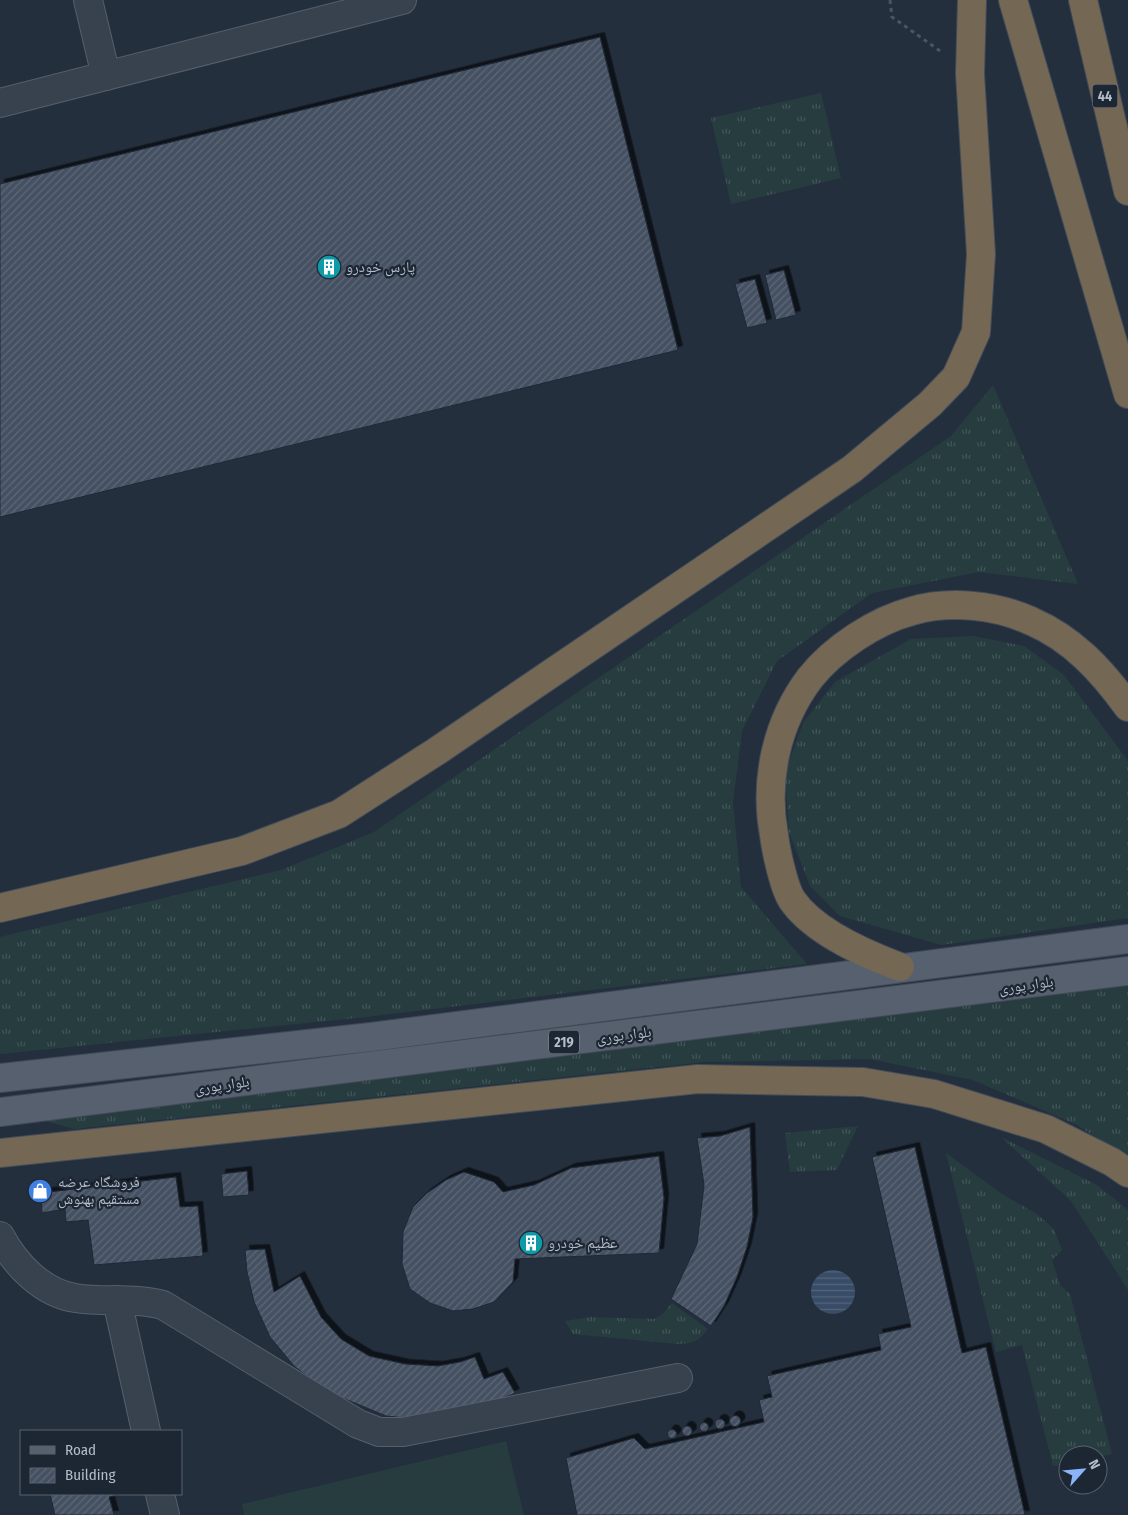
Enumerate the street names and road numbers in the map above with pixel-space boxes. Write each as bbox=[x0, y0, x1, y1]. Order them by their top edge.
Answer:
road number: 44 bbox=[1092, 84, 1118, 108]
street label: بلوار پوری bbox=[998, 972, 1055, 999]
street label: بلوار پوری bbox=[596, 1023, 652, 1048]
road number: 219 bbox=[549, 1030, 579, 1054]
street label: بلوار پوری bbox=[194, 1072, 251, 1099]

